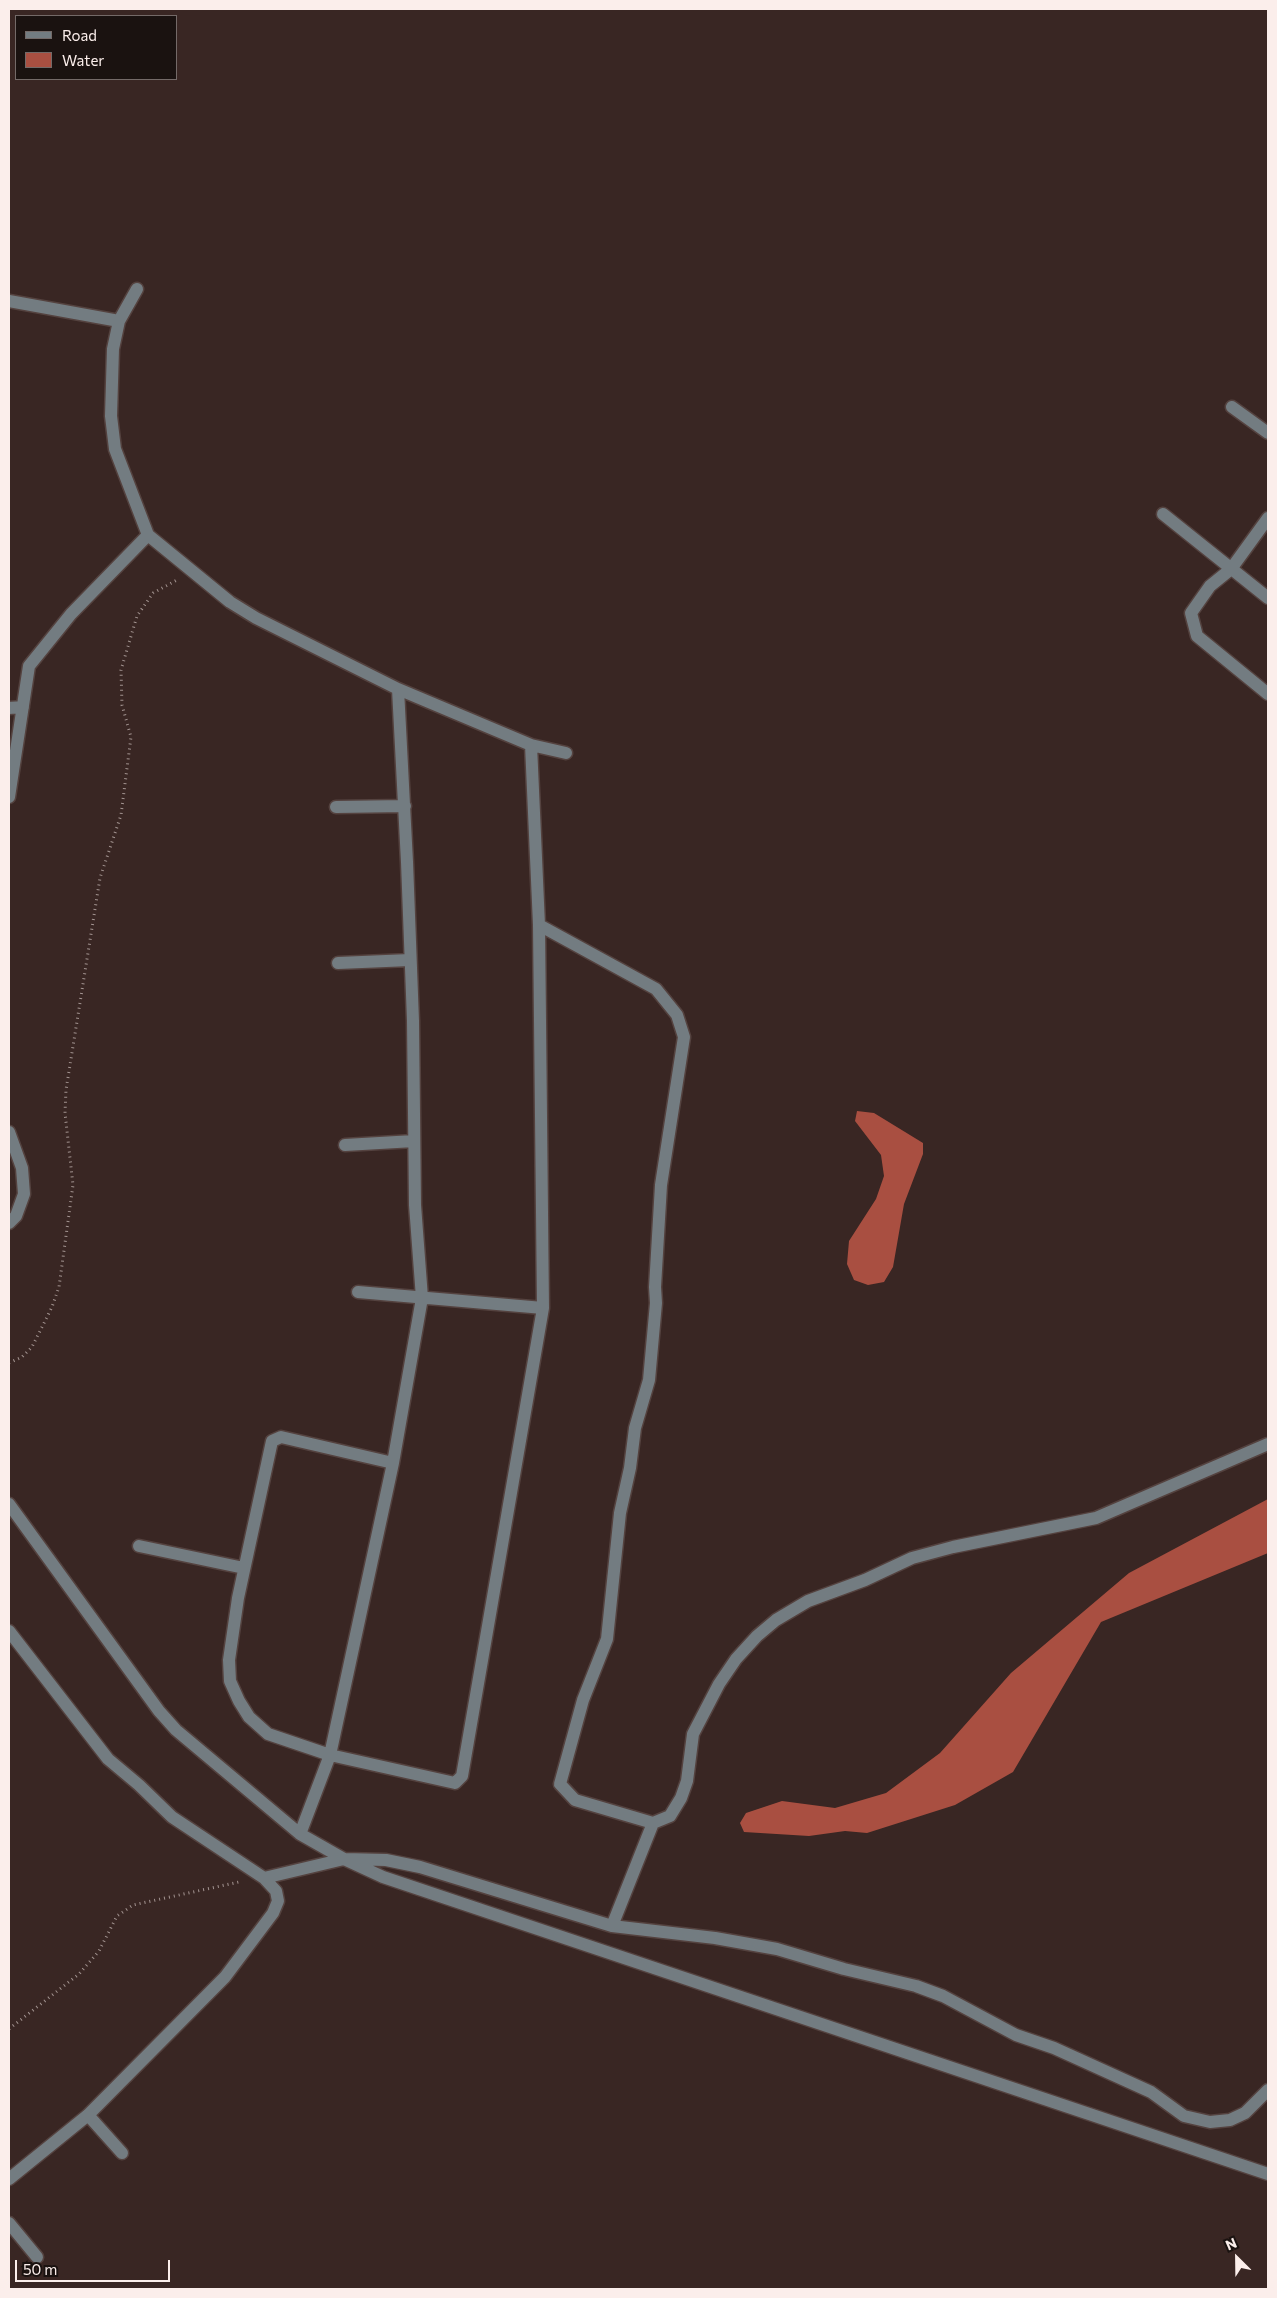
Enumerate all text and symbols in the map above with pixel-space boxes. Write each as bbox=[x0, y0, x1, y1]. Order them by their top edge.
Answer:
legend bbox=[15, 15, 178, 80]
text: Road bbox=[62, 26, 97, 44]
text: Water bbox=[62, 51, 104, 69]
north arrow bbox=[1212, 2233, 1262, 2283]
text: N bbox=[1223, 2234, 1239, 2254]
scale bar bbox=[18, 2250, 172, 2282]
text: 50 m bbox=[23, 2260, 57, 2278]

